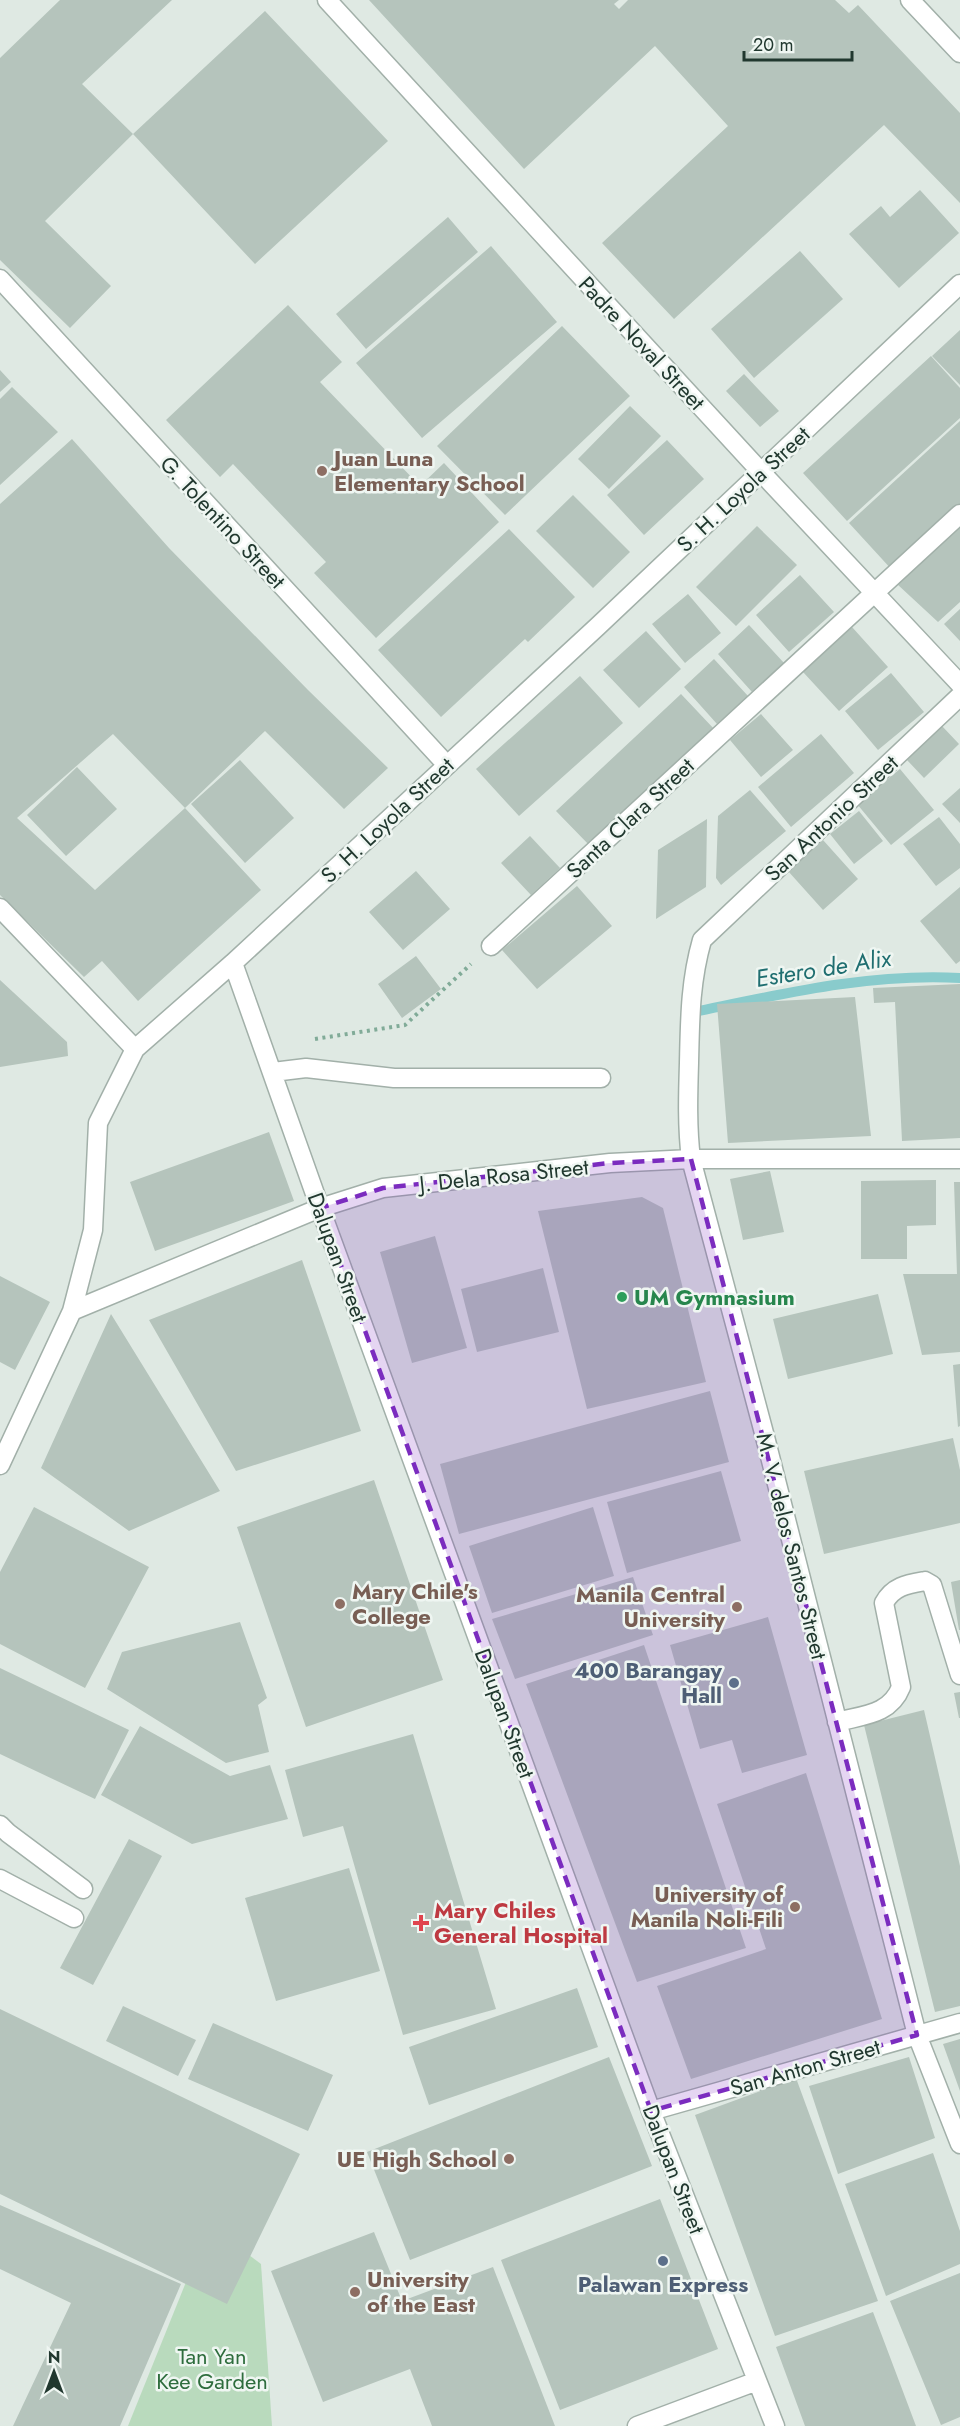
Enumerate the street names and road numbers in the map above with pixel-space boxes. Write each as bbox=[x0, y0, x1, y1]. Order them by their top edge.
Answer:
street label: Padre Noval Street bbox=[571, 269, 713, 418]
street label: S. H. Loyola Street bbox=[669, 418, 817, 559]
street label: G. Tolentino Street bbox=[153, 448, 294, 596]
street label: San Antonio Street bbox=[757, 747, 906, 889]
street label: S. H. Loyola Street bbox=[313, 749, 461, 890]
street label: Santa Clara Street bbox=[559, 750, 702, 886]
street label: J. Dela Rosa Street bbox=[415, 1150, 591, 1200]
street label: Dalupan Street bbox=[300, 1188, 377, 1327]
street label: M. V. delos Santos Street bbox=[748, 1429, 836, 1663]
street label: Dalupan Street bbox=[467, 1644, 544, 1783]
street label: San Anton Street bbox=[726, 2030, 884, 2104]
street label: Dalupan Street bbox=[635, 2100, 714, 2239]

